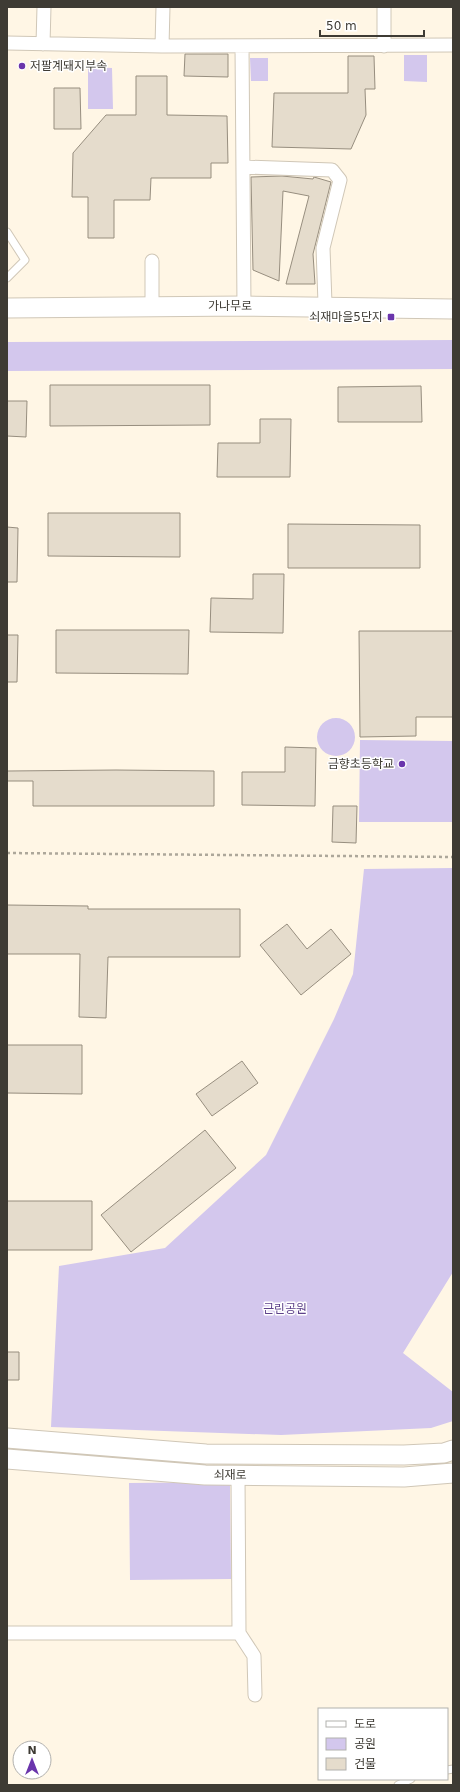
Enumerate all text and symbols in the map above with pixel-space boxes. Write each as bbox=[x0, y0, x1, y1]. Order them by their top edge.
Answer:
scale bar bbox=[320, 12, 424, 38]
text: 50 m bbox=[326, 19, 357, 33]
place label: 저팔계돼지부속 bbox=[30, 59, 107, 73]
marker: 저팔계돼지부속 bbox=[17, 61, 27, 71]
street label: 가나무로 bbox=[208, 299, 252, 313]
place label: 쇠재마을5단지 bbox=[309, 310, 383, 324]
marker: 쇠재마을5단지 bbox=[386, 312, 396, 322]
place label: 금향초등학교 bbox=[328, 757, 394, 771]
marker: 금향초등학교 bbox=[397, 759, 407, 769]
park label: 근린공원 bbox=[263, 1302, 307, 1316]
street label: 쇠재로 bbox=[213, 1468, 247, 1482]
legend bbox=[318, 1708, 448, 1780]
text: 도로 bbox=[354, 1717, 376, 1731]
text: 공원 bbox=[354, 1737, 376, 1751]
north arrow bbox=[12, 1740, 52, 1780]
text: N bbox=[27, 1744, 37, 1757]
text: 건물 bbox=[354, 1757, 376, 1771]

